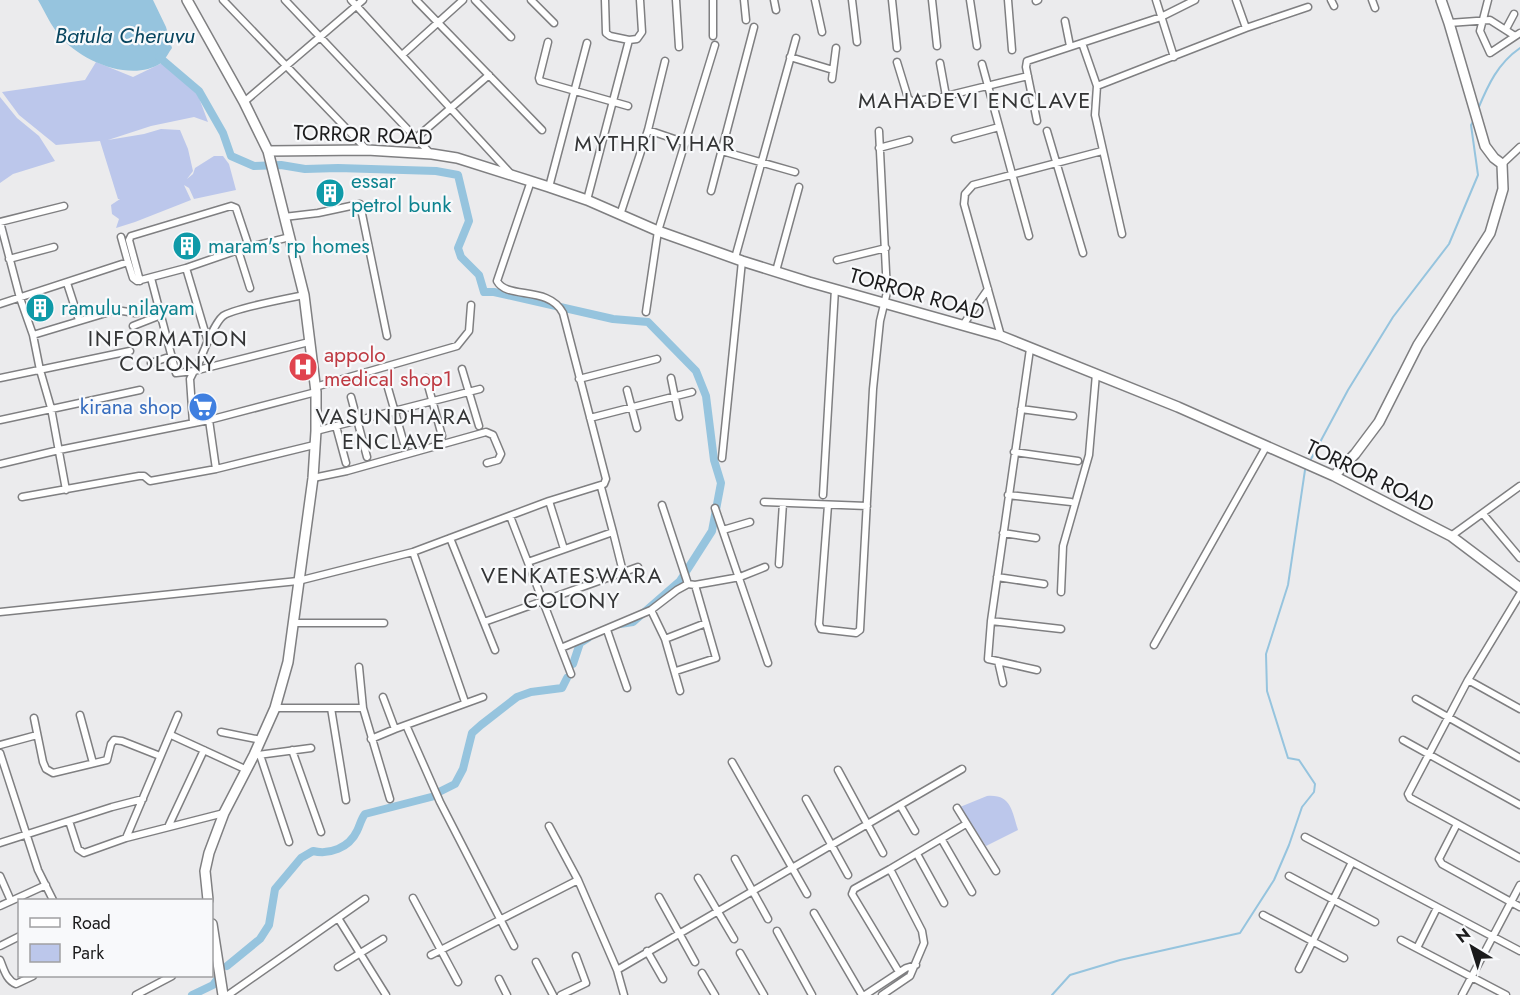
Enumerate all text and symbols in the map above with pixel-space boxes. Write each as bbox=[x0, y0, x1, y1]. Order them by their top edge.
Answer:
water label: Batula Cheruvu bbox=[55, 19, 195, 51]
district label: MAHADEVI ENCLAVE bbox=[858, 84, 1092, 116]
street label: TORROR ROAD bbox=[293, 118, 433, 152]
district label: MYTHRI VIHAR bbox=[574, 127, 736, 159]
place label: essar petrol bunk bbox=[351, 166, 452, 220]
building icon: essar petrol bunk bbox=[314, 177, 346, 209]
building icon: maram's rp homes bbox=[171, 230, 203, 262]
place label: maram's rp homes bbox=[208, 231, 370, 261]
street label: TORROR ROAD bbox=[846, 260, 988, 328]
building icon: ramulu nilayam bbox=[24, 292, 56, 324]
place label: ramulu nilayam bbox=[61, 293, 195, 323]
district label: INFORMATION COLONY bbox=[88, 322, 248, 379]
place label: appolo medical shop1 bbox=[324, 340, 452, 394]
hospital icon: appolo medical shop1 bbox=[287, 351, 319, 383]
supermarket icon: kirana shop bbox=[187, 391, 219, 423]
place label: kirana shop bbox=[80, 392, 182, 422]
district label: VASUNDHARA ENCLAVE bbox=[316, 400, 472, 457]
street label: TORROR ROAD bbox=[1301, 432, 1439, 520]
district label: VENKATESWARA COLONY bbox=[481, 559, 663, 616]
legend bbox=[18, 899, 213, 977]
text: Road bbox=[72, 910, 111, 936]
north arrow bbox=[1442, 917, 1502, 977]
text: N bbox=[1451, 923, 1475, 949]
text: Park bbox=[72, 940, 104, 966]

